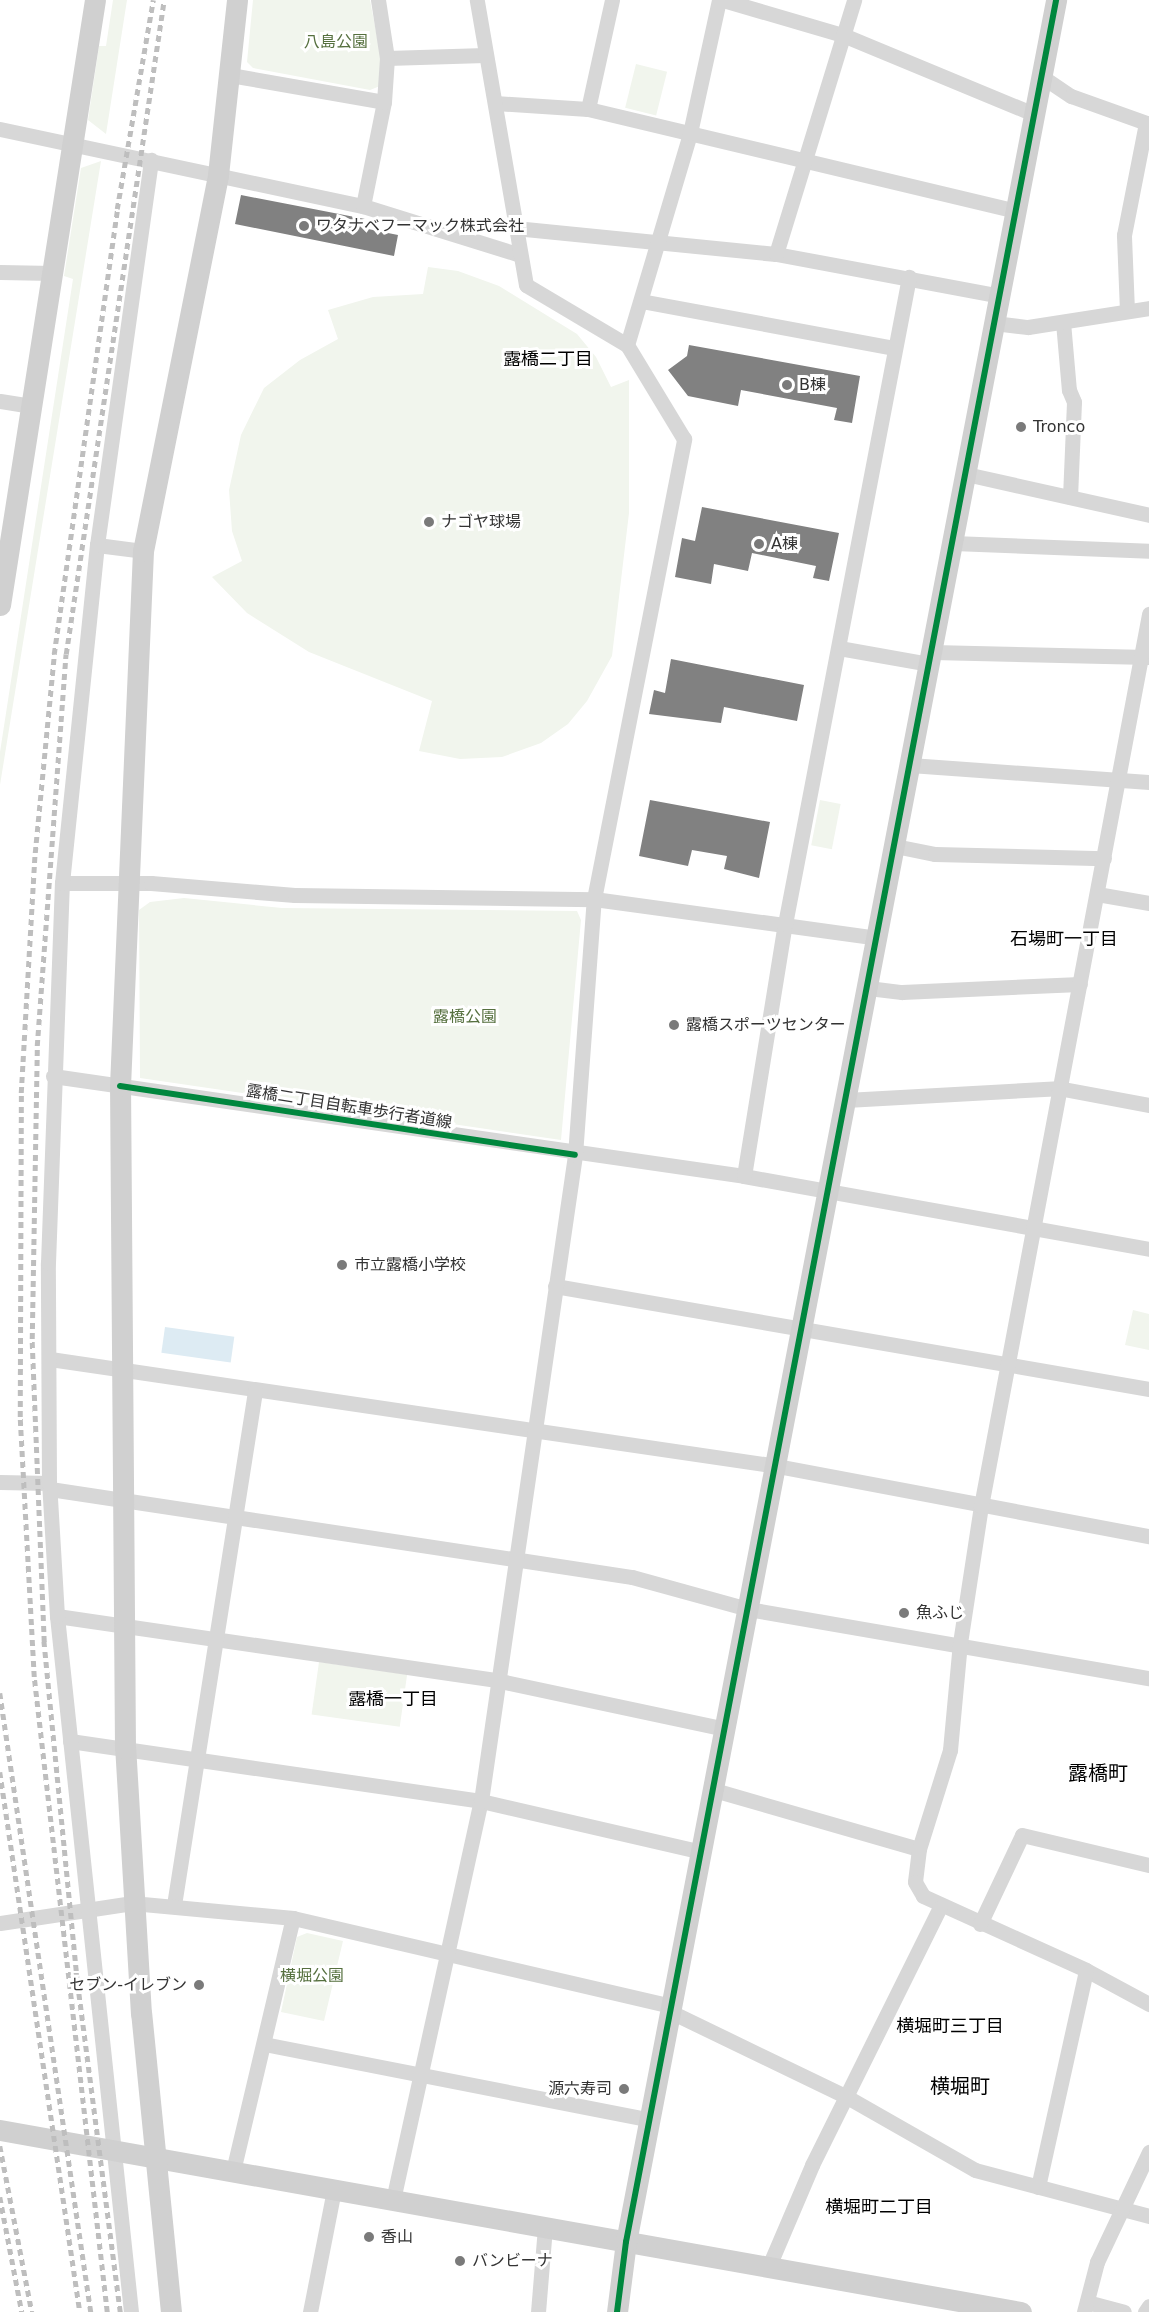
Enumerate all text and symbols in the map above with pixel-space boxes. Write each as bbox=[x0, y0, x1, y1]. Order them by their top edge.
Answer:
park label: 八島公園 bbox=[304, 32, 368, 52]
place label: ワタナベフーマック株式会社 bbox=[316, 216, 524, 236]
marker: ワタナベフーマック株式会社 bbox=[297, 219, 311, 233]
district label: 露橋二丁目 bbox=[503, 348, 593, 370]
place label: B棟 bbox=[799, 375, 826, 395]
marker: B棟 bbox=[780, 378, 794, 392]
place label: Tronco bbox=[1033, 417, 1085, 437]
marker: Tronco bbox=[1014, 420, 1028, 434]
place label: ナゴヤ球場 bbox=[441, 512, 521, 532]
marker: ナゴヤ球場 bbox=[422, 515, 436, 529]
place label: A棟 bbox=[771, 534, 798, 554]
marker: A棟 bbox=[752, 537, 766, 551]
district label: 石場町一丁目 bbox=[1010, 928, 1118, 950]
park label: 露橋公園 bbox=[433, 1007, 497, 1027]
place label: 露橋スポーツセンター bbox=[686, 1015, 846, 1035]
marker: 露橋スポーツセンター bbox=[667, 1018, 681, 1032]
street label: 露橋二丁目自転車歩行者道線 bbox=[245, 1081, 453, 1133]
place label: 市立露橋小学校 bbox=[354, 1255, 466, 1275]
marker: 市立露橋小学校 bbox=[335, 1258, 349, 1272]
place label: 魚ふじ bbox=[916, 1603, 964, 1623]
marker: 魚ふじ bbox=[897, 1606, 911, 1620]
district label: 露橋一丁目 bbox=[348, 1688, 438, 1710]
district label: 露橋町 bbox=[1068, 1761, 1128, 1785]
park label: 横堀公園 bbox=[280, 1966, 344, 1986]
place label: セブン-イレブン bbox=[69, 1975, 187, 1995]
marker: セブン-イレブン bbox=[192, 1978, 206, 1992]
district label: 横堀町三丁目 bbox=[896, 2015, 1004, 2037]
district label: 横堀町 bbox=[930, 2074, 990, 2098]
place label: 源六寿司 bbox=[548, 2079, 612, 2099]
marker: 源六寿司 bbox=[617, 2082, 631, 2096]
district label: 横堀町二丁目 bbox=[825, 2196, 933, 2218]
place label: 香山 bbox=[381, 2227, 413, 2247]
marker: 香山 bbox=[362, 2230, 376, 2244]
place label: バンビーナ bbox=[472, 2251, 552, 2271]
marker: バンビーナ bbox=[453, 2254, 467, 2268]

